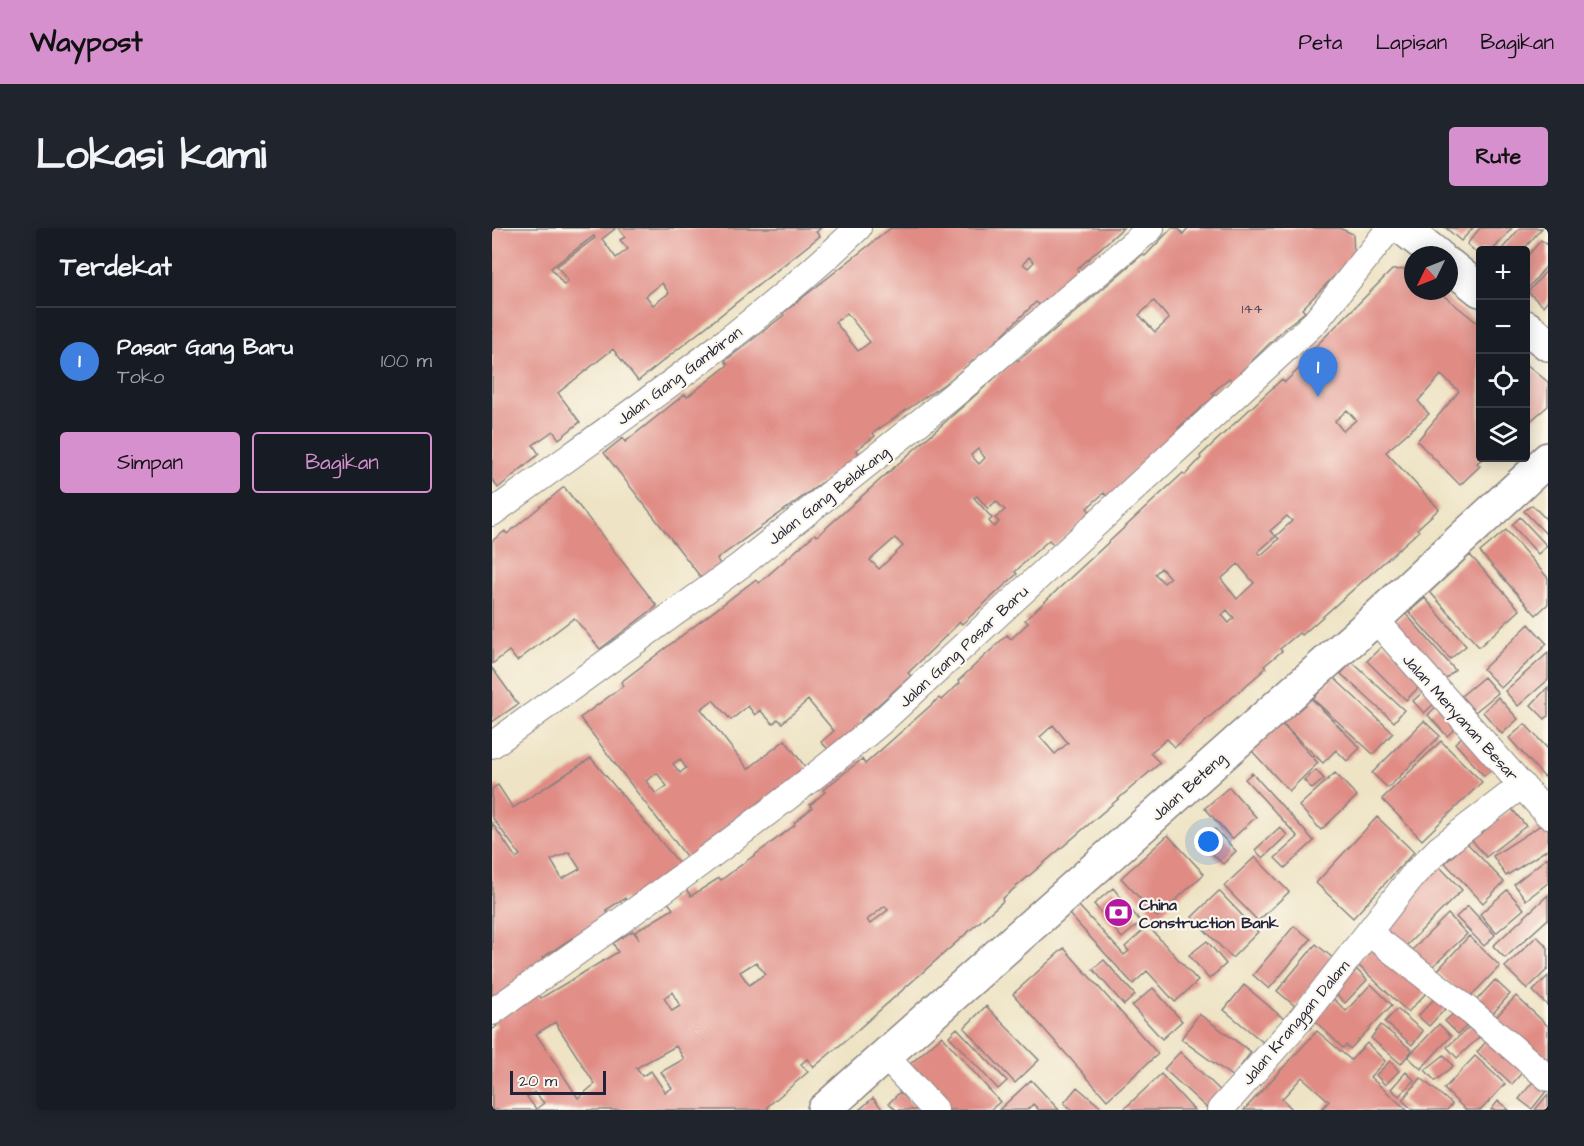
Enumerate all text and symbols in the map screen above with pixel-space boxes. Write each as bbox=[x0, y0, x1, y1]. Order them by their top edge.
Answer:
text: Waypost bbox=[30, 23, 143, 62]
text: Peta bbox=[1299, 28, 1342, 57]
text: Lapisan bbox=[1375, 28, 1447, 57]
text: Bagikan bbox=[1480, 28, 1554, 57]
text: Lokasi kami bbox=[36, 127, 266, 185]
button: Rute bbox=[1449, 127, 1548, 186]
north arrow bbox=[1404, 246, 1458, 300]
map controls bbox=[1476, 246, 1530, 462]
button: + bbox=[1476, 246, 1530, 300]
text: Terdekat bbox=[60, 249, 172, 285]
house number: 144 bbox=[1242, 299, 1263, 319]
button: − bbox=[1476, 300, 1530, 354]
street label: Jalan Gang Gambiran bbox=[612, 321, 747, 431]
text: Pasar Gang Baru bbox=[117, 332, 293, 363]
text: 1 bbox=[78, 347, 81, 375]
text: 100 m bbox=[381, 347, 432, 375]
pin: 1 bbox=[1298, 348, 1338, 397]
button: locate bbox=[1476, 354, 1530, 408]
text: Toko bbox=[117, 363, 164, 391]
button: layers bbox=[1476, 408, 1530, 462]
button: Simpan bbox=[60, 432, 240, 493]
button: Bagikan bbox=[252, 432, 432, 493]
street label: Jalan Gang Belakang bbox=[763, 441, 894, 551]
street label: Jalan Gang Pasar Baru bbox=[894, 581, 1034, 713]
street label: Jalan Menyanan Besar bbox=[1396, 649, 1523, 787]
street label: Jalan Beteng bbox=[1147, 747, 1231, 827]
your location bbox=[1194, 827, 1223, 856]
place label: China Construction Bank bbox=[1139, 894, 1279, 934]
bank icon: China Construction Bank bbox=[1102, 897, 1134, 929]
street label: Jalan Kranggan Dalam bbox=[1237, 955, 1356, 1090]
scale bar bbox=[510, 1068, 606, 1096]
text: 20 m bbox=[519, 1070, 557, 1092]

